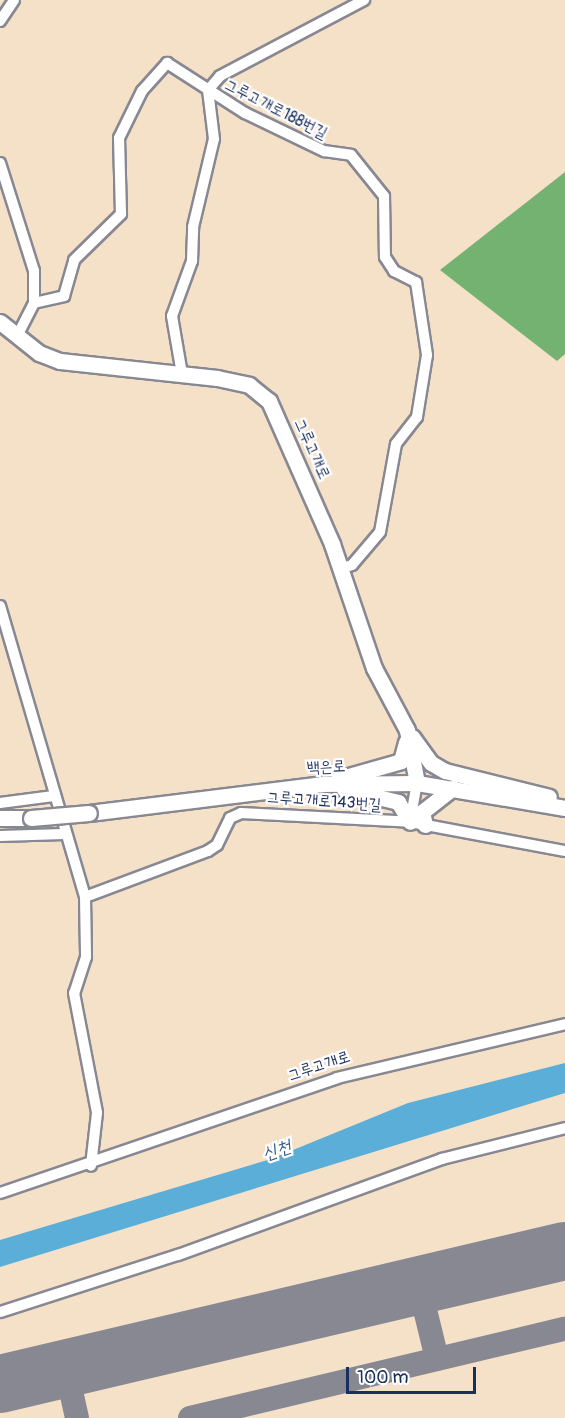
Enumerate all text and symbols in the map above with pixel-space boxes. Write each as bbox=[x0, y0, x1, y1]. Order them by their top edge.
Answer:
street label: 그루고개로188번길 bbox=[222, 75, 330, 143]
street label: 그루고개로 bbox=[290, 416, 334, 482]
street label: 백은로 bbox=[306, 756, 346, 778]
street label: 그루고개로143번길 bbox=[266, 787, 382, 815]
street label: 그루고개로 bbox=[285, 1047, 353, 1085]
water label: 신천 bbox=[260, 1136, 294, 1166]
scale bar bbox=[349, 1355, 480, 1393]
text: 100 m bbox=[357, 1366, 409, 1389]

